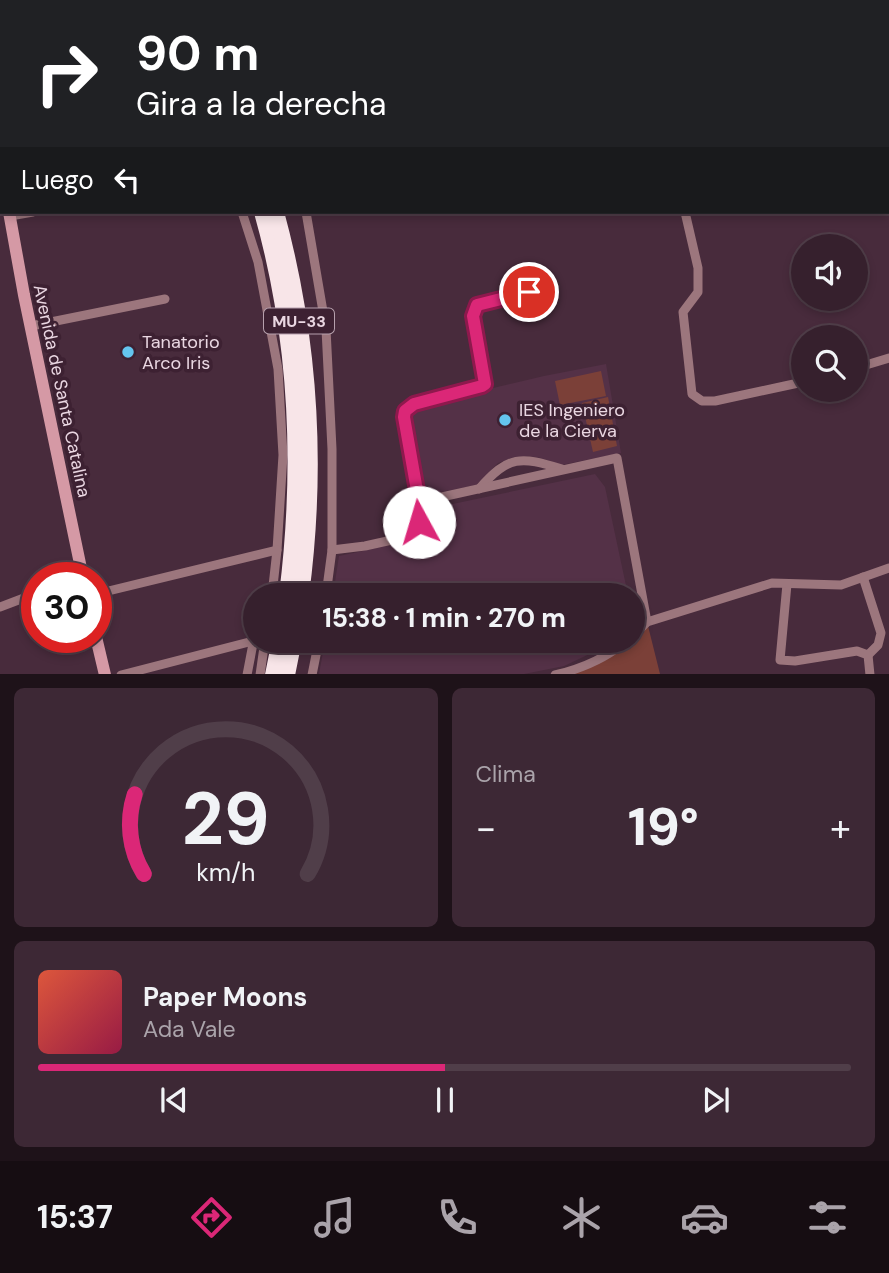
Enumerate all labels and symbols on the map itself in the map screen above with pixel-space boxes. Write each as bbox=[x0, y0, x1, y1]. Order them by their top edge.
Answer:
pin bbox=[499, 262, 559, 322]
street label: Avenida de Santa Catalina bbox=[28, 282, 96, 500]
road number: MU-33 bbox=[264, 308, 334, 334]
place label: Tanatorio Arco Iris bbox=[142, 330, 220, 375]
marker: Tanatorio Arco Iris bbox=[120, 344, 136, 360]
place label: IES Ingeniero de la Cierva bbox=[519, 398, 625, 443]
marker: IES Ingeniero de la Cierva bbox=[497, 412, 513, 428]
position arrow bbox=[382, 485, 456, 559]
speed limit sign: 30 bbox=[21, 562, 112, 653]

